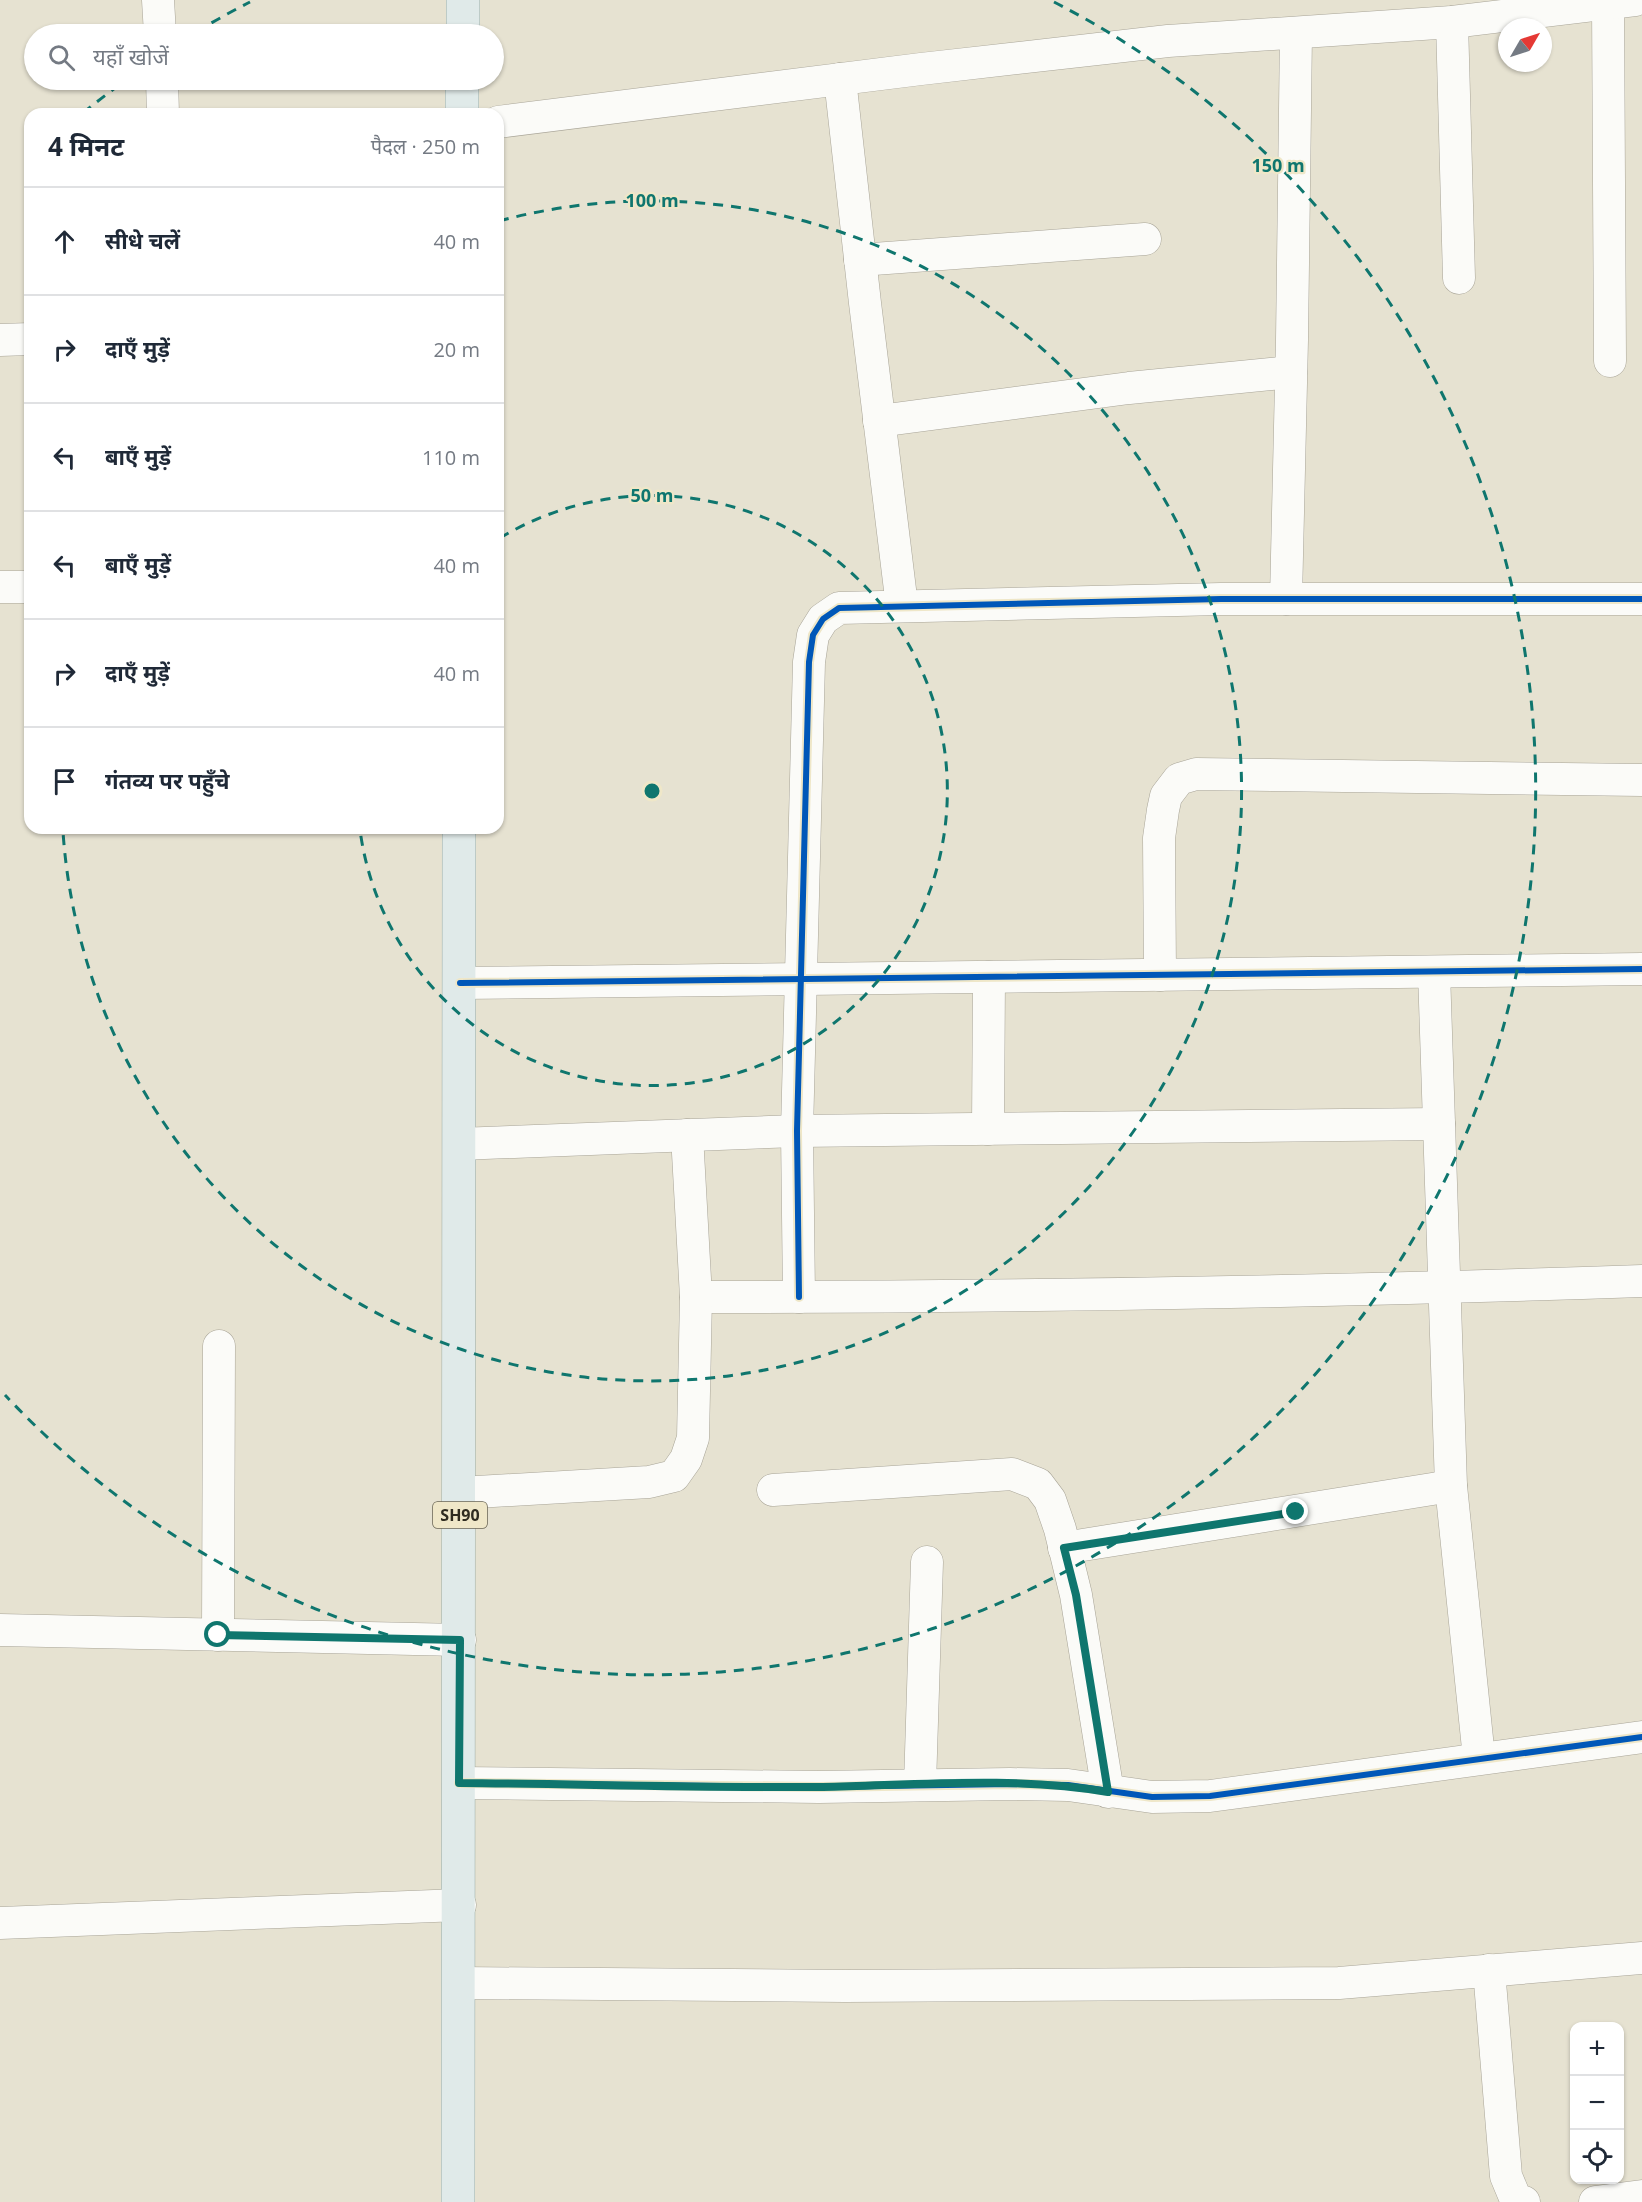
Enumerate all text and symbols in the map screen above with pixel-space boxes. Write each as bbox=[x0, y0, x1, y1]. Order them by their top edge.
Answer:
north arrow bbox=[1498, 18, 1552, 72]
search box bbox=[24, 24, 504, 90]
icon: search bbox=[45, 41, 78, 74]
text: यहाँ खोजें bbox=[93, 41, 169, 71]
text: 4 मिनट bbox=[48, 128, 124, 164]
text: पैदल · 250 m bbox=[371, 133, 480, 160]
text: 150 m bbox=[1251, 153, 1305, 177]
text: 100 m bbox=[625, 188, 679, 212]
icon: ahead bbox=[48, 225, 81, 258]
text: सीधे चलें bbox=[105, 225, 180, 255]
text: 40 m bbox=[433, 228, 480, 255]
icon: right bbox=[48, 333, 81, 366]
text: दाएँ मुड़ें bbox=[105, 333, 170, 363]
text: 20 m bbox=[433, 336, 480, 363]
icon: left bbox=[48, 441, 81, 474]
text: बाएँ मुड़ें bbox=[105, 441, 171, 471]
text: 110 m bbox=[422, 444, 480, 471]
text: 50 m bbox=[631, 483, 673, 507]
icon: left bbox=[48, 549, 81, 582]
text: बाएँ मुड़ें bbox=[105, 549, 171, 579]
text: 40 m bbox=[433, 552, 480, 579]
icon: right bbox=[48, 657, 81, 690]
text: दाएँ मुड़ें bbox=[105, 657, 170, 687]
text: 40 m bbox=[433, 660, 480, 687]
icon: arrive bbox=[48, 765, 81, 798]
text: गंतव्य पर पहुँचे bbox=[105, 765, 230, 795]
centre of rings bbox=[642, 781, 662, 801]
route end bbox=[1282, 1498, 1308, 1524]
road number: SH90 bbox=[433, 1502, 487, 1528]
route start bbox=[204, 1621, 230, 1647]
map controls bbox=[1570, 2022, 1624, 2184]
button: + bbox=[1570, 2022, 1624, 2076]
button: − bbox=[1570, 2076, 1624, 2130]
button: locate bbox=[1570, 2130, 1624, 2184]

